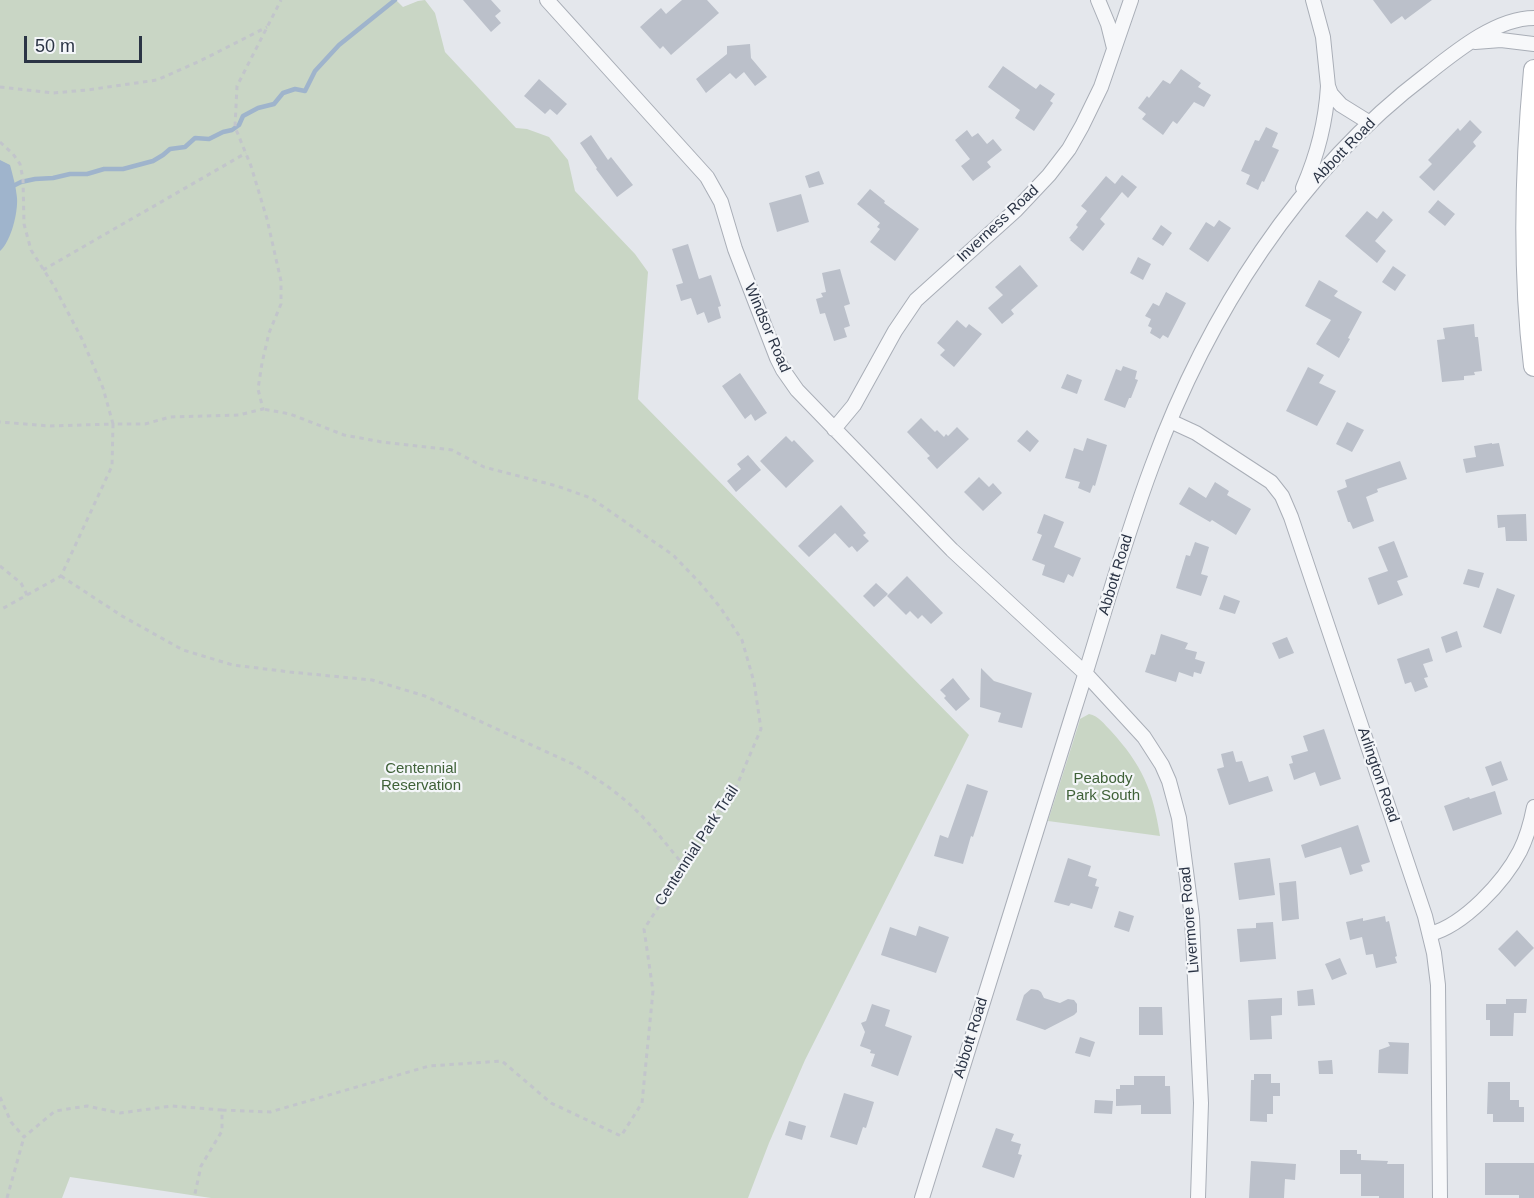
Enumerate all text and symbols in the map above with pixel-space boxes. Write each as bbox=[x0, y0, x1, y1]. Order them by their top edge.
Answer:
scale bar bbox=[27, 24, 146, 62]
text: 50 m bbox=[35, 36, 75, 56]
street label: Abbott Road bbox=[1309, 115, 1379, 187]
street label: Inverness Road bbox=[953, 182, 1043, 266]
street label: Windsor Road bbox=[740, 281, 794, 375]
street label: Abbott Road bbox=[1095, 532, 1137, 618]
street label: Arlington Road bbox=[1353, 725, 1403, 825]
park label: Centennial Reservation bbox=[381, 760, 461, 795]
park label: Peabody Park South bbox=[1066, 770, 1140, 805]
street label: Centennial Park Trail bbox=[651, 783, 743, 909]
street label: Livermore Road bbox=[1176, 866, 1204, 974]
street label: Abbott Road bbox=[950, 995, 992, 1081]

